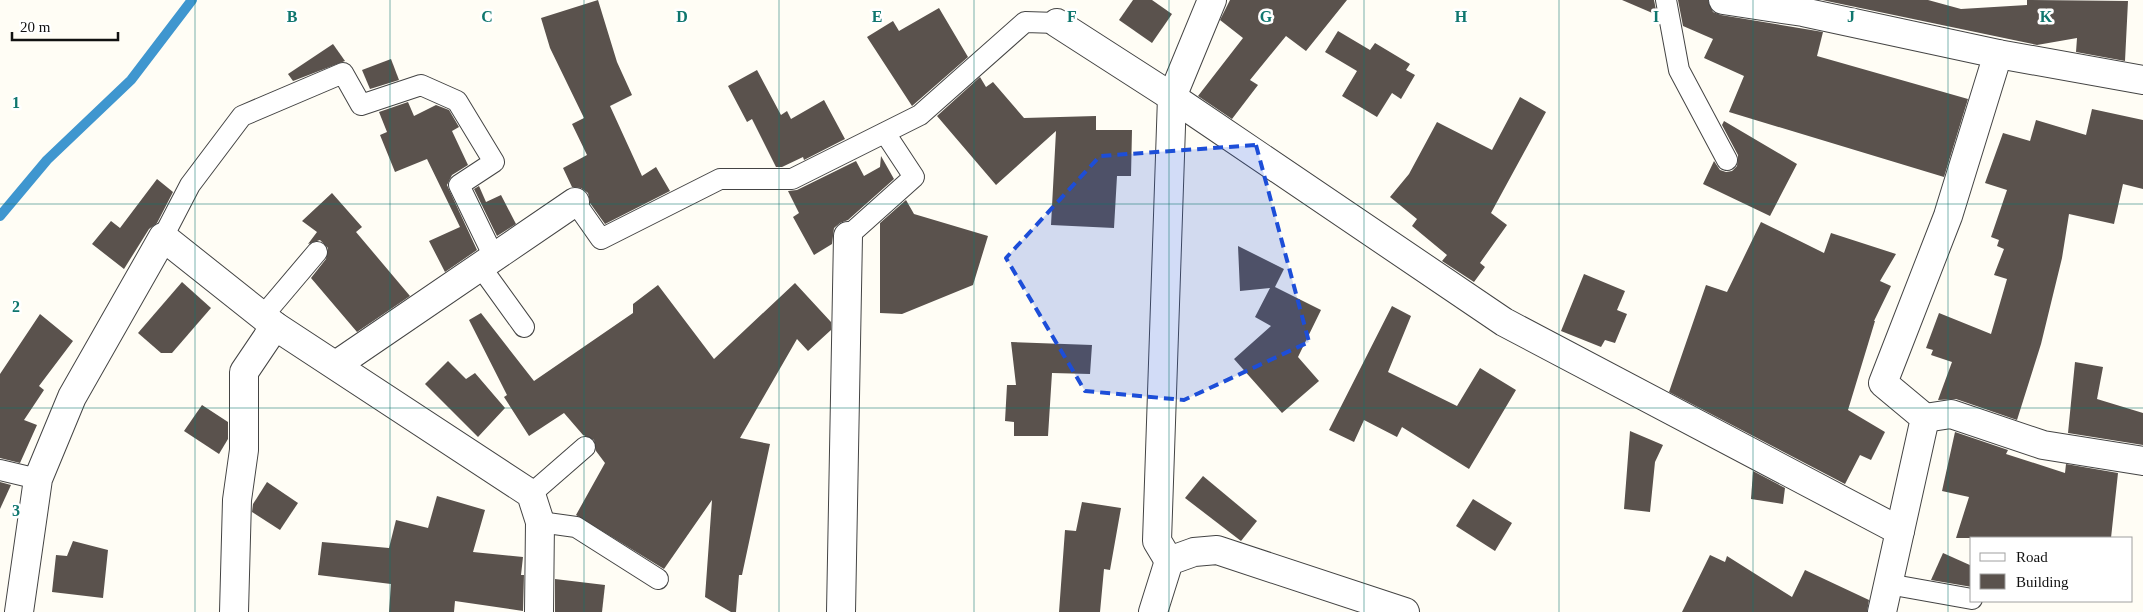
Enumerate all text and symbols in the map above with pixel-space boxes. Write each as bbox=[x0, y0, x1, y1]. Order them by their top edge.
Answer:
text: B bbox=[287, 8, 298, 25]
text: C bbox=[481, 8, 493, 25]
text: D bbox=[676, 8, 688, 25]
text: E bbox=[872, 8, 882, 25]
text: F bbox=[1067, 8, 1077, 25]
text: G bbox=[1260, 8, 1273, 25]
text: H bbox=[1455, 8, 1468, 25]
text: I bbox=[1653, 8, 1659, 25]
text: J bbox=[1847, 8, 1855, 25]
text: K bbox=[2040, 8, 2053, 25]
scale bar bbox=[12, 10, 119, 42]
text: 20 m bbox=[20, 19, 51, 35]
text: 1 bbox=[12, 94, 20, 111]
text: 2 bbox=[12, 298, 20, 315]
text: 3 bbox=[12, 502, 20, 519]
legend bbox=[1970, 537, 2133, 602]
text: Road bbox=[2016, 549, 2048, 565]
text: Building bbox=[2016, 574, 2069, 590]

